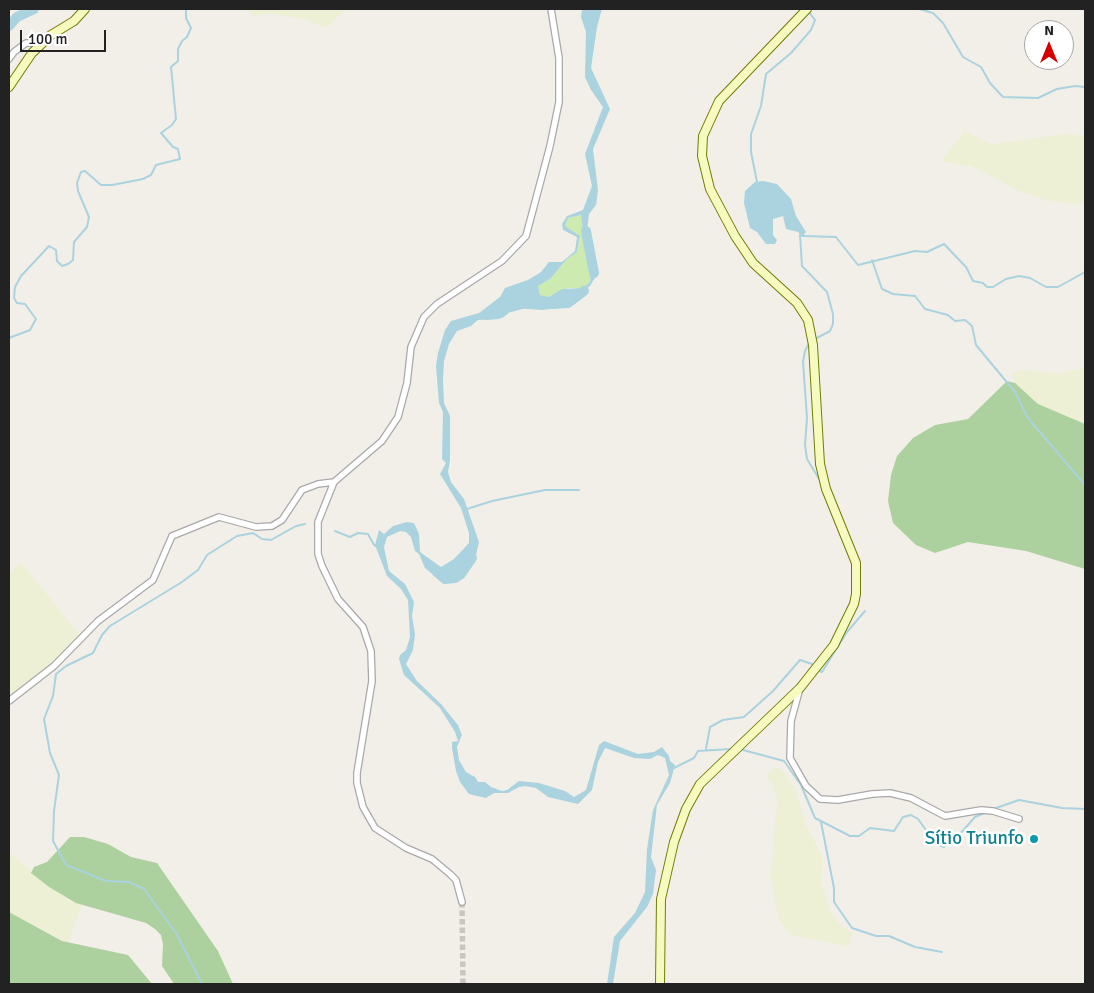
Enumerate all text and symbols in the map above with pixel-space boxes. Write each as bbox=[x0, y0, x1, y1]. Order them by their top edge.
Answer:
scale bar bbox=[22, 20, 109, 52]
north arrow bbox=[1024, 20, 1074, 70]
text: N bbox=[1044, 22, 1054, 39]
text: 100 m bbox=[28, 30, 68, 48]
place label: Sítio Triunfo bbox=[925, 828, 1024, 850]
marker: Sítio Triunfo bbox=[1028, 833, 1040, 845]

